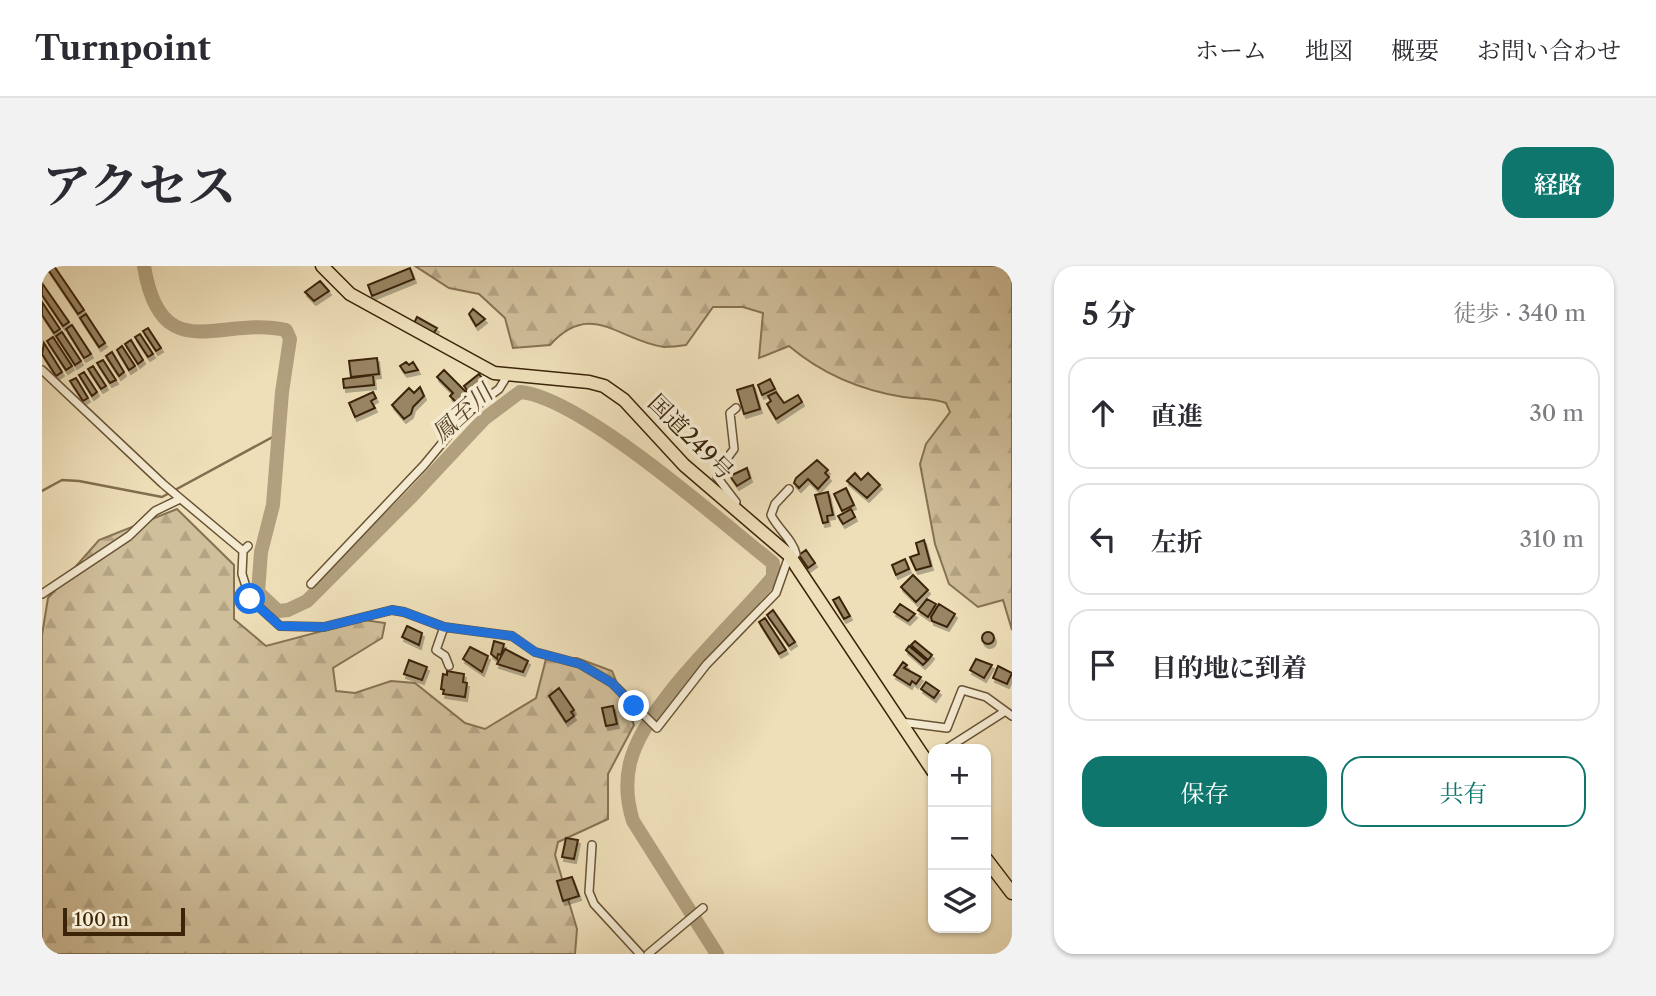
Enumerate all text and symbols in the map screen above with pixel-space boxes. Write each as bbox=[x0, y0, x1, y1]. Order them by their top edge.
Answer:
text: Turnpoint bbox=[35, 28, 211, 69]
text: ホーム bbox=[1195, 36, 1267, 65]
text: 地図 bbox=[1305, 36, 1353, 65]
text: 概要 bbox=[1391, 36, 1439, 65]
text: お問い合わせ bbox=[1477, 36, 1621, 65]
button: 経路 bbox=[1502, 147, 1614, 218]
text: アクセス bbox=[42, 155, 237, 216]
text: 5 分 bbox=[1082, 296, 1136, 333]
text: 徒歩 · 340 m bbox=[1453, 299, 1586, 327]
water label: 鳳至川 bbox=[426, 376, 501, 448]
street label: 国道249号 bbox=[643, 389, 739, 485]
icon: ahead bbox=[1084, 394, 1122, 432]
text: 30 m bbox=[1529, 399, 1584, 427]
text: 直進 bbox=[1151, 400, 1203, 432]
icon: left bbox=[1084, 520, 1122, 558]
text: 310 m bbox=[1520, 525, 1584, 553]
text: 左折 bbox=[1151, 526, 1203, 558]
route start bbox=[234, 583, 265, 614]
icon: arrive bbox=[1084, 646, 1122, 684]
text: 目的地に到着 bbox=[1151, 652, 1307, 684]
route end bbox=[618, 690, 649, 721]
map controls bbox=[928, 744, 991, 933]
button: + bbox=[928, 744, 991, 807]
button: 保存 bbox=[1082, 756, 1327, 827]
button: 共有 bbox=[1341, 756, 1586, 827]
button: − bbox=[928, 807, 991, 870]
button: layers bbox=[928, 870, 991, 933]
scale bar bbox=[63, 905, 186, 937]
text: 100 m bbox=[74, 908, 129, 931]

